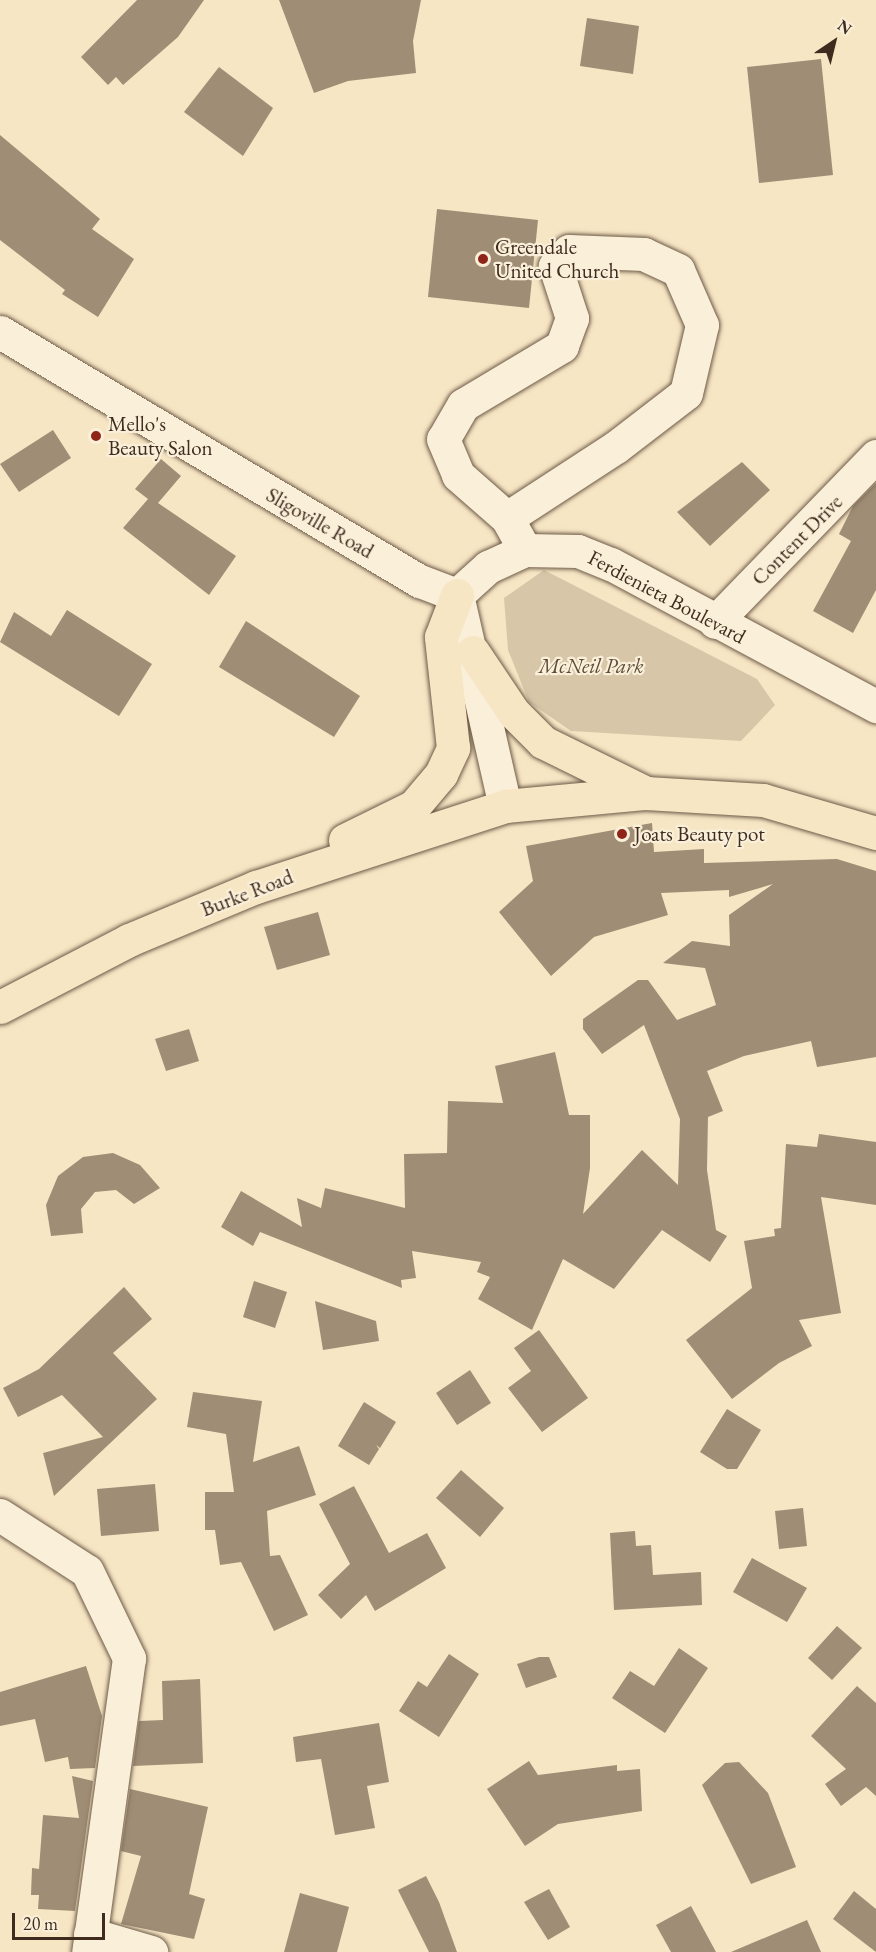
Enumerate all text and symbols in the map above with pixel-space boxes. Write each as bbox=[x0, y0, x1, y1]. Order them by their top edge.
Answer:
north arrow bbox=[804, 12, 864, 72]
text: N bbox=[833, 15, 856, 39]
place label: Greendale United Church bbox=[495, 234, 619, 284]
marker: Greendale United Church bbox=[476, 252, 490, 266]
place label: Mello's Beauty Salon bbox=[108, 411, 213, 461]
marker: Mello's Beauty Salon bbox=[89, 429, 103, 443]
street label: Sligoville Road bbox=[262, 482, 378, 564]
street label: Content Drive bbox=[746, 489, 848, 591]
street label: Ferdienieta Boulevard bbox=[584, 545, 750, 649]
park label: McNeil Park bbox=[539, 653, 643, 679]
place label: Joats Beauty pot bbox=[634, 821, 765, 847]
marker: Joats Beauty pot bbox=[615, 827, 629, 841]
street label: Burke Road bbox=[197, 864, 297, 922]
scale bar bbox=[15, 1901, 108, 1939]
text: 20 m bbox=[23, 1912, 58, 1935]

